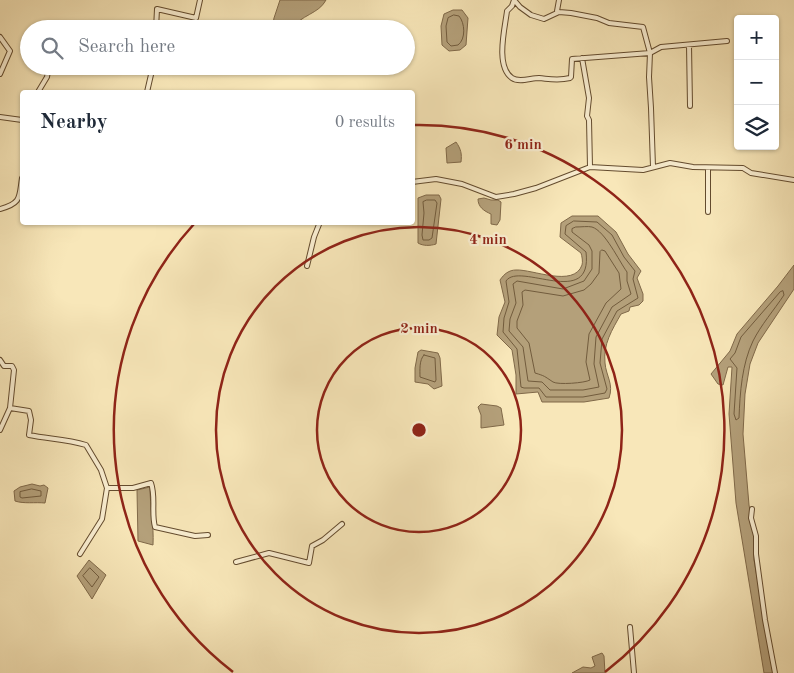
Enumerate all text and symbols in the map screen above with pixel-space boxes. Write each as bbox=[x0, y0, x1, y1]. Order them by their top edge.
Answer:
map controls bbox=[734, 15, 779, 150]
button: + bbox=[734, 15, 779, 60]
search box bbox=[20, 20, 415, 75]
icon: search bbox=[38, 34, 66, 62]
text: Search here bbox=[78, 38, 175, 57]
button: − bbox=[734, 60, 779, 105]
button: layers bbox=[734, 105, 779, 150]
text: Nearby bbox=[40, 112, 108, 133]
text: 0 results bbox=[335, 115, 395, 131]
text: 6 min bbox=[504, 138, 542, 153]
text: 4 min bbox=[469, 233, 507, 248]
text: 2 min bbox=[400, 322, 438, 337]
centre of rings bbox=[410, 421, 428, 439]

